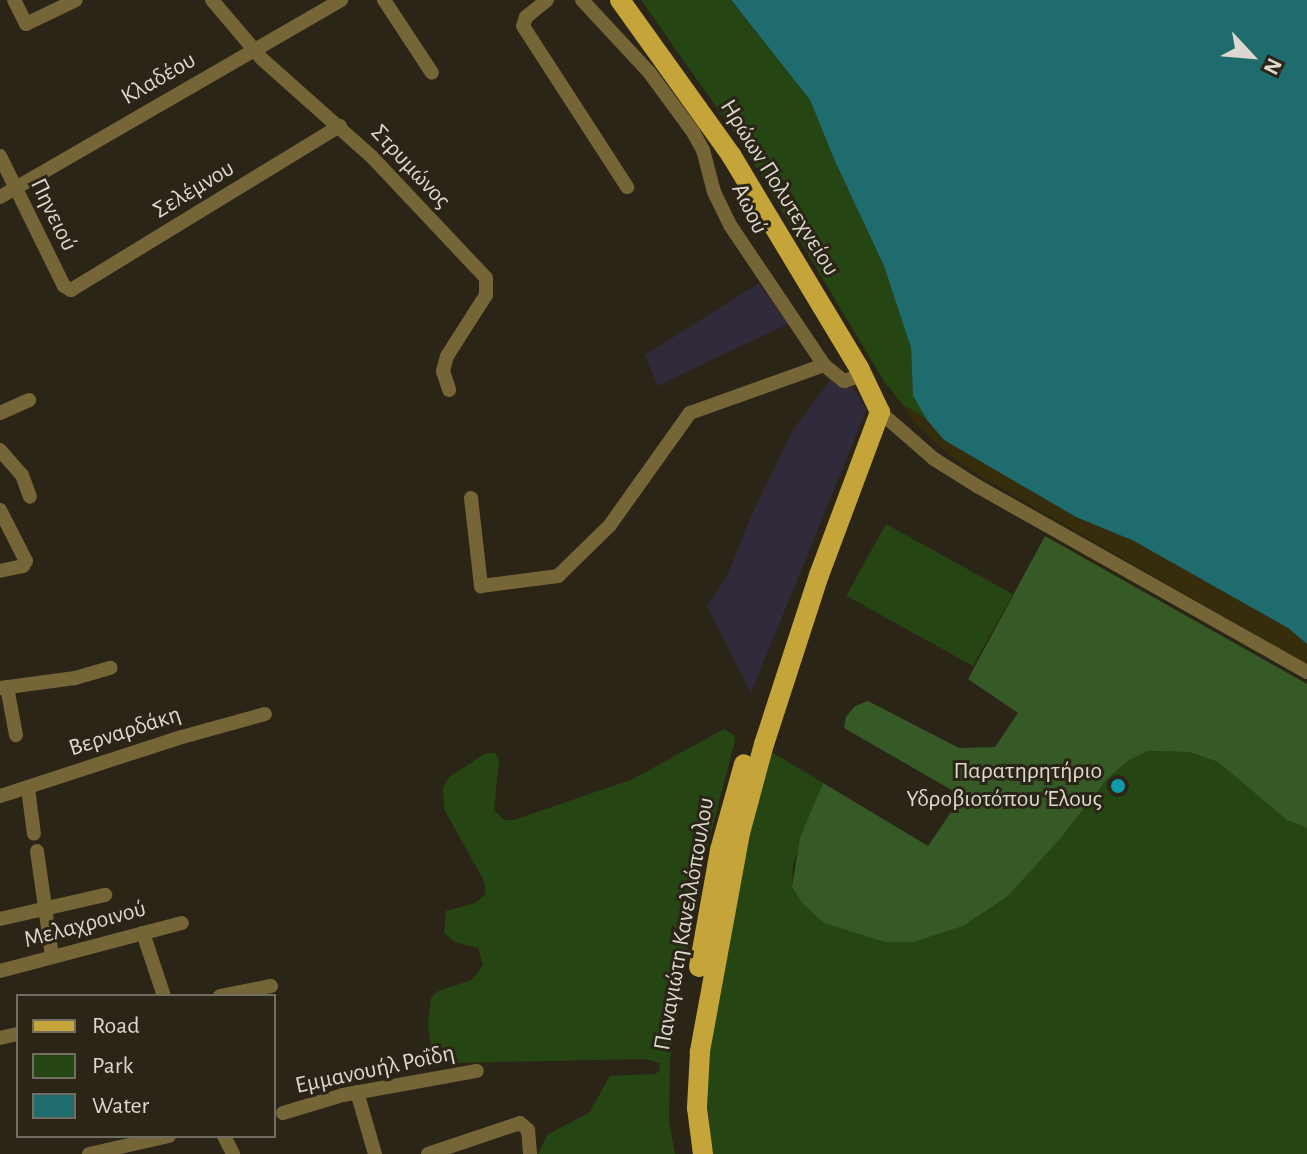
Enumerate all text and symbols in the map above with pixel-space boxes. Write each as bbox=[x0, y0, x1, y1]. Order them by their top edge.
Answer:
north arrow bbox=[1211, 16, 1291, 96]
street label: Κλαδέου bbox=[117, 46, 201, 112]
text: N bbox=[1259, 55, 1286, 78]
street label: Ηρώων Πολυτεχνείου bbox=[713, 94, 845, 282]
street label: Στρυμώνος bbox=[364, 119, 456, 215]
street label: Σελέμνου bbox=[148, 155, 240, 225]
street label: Πηνειού bbox=[23, 174, 83, 256]
street label: Αωού bbox=[724, 179, 774, 239]
street label: Βερναρδάκη bbox=[65, 700, 185, 764]
place label: Παρατηρητήριο Υδροβιοτόπου Έλους bbox=[906, 758, 1102, 814]
marker: Παρατηρητήριο Υδροβιοτόπου Έλους bbox=[1109, 777, 1127, 795]
street label: Παναγιώτη Κανελλόπουλου bbox=[649, 795, 721, 1053]
street label: Μελαχροινού bbox=[21, 895, 149, 955]
legend bbox=[16, 994, 276, 1138]
text: Road bbox=[92, 1014, 140, 1038]
street label: Εμμανουήλ Ροΐδη bbox=[293, 1039, 457, 1101]
text: Park bbox=[92, 1054, 133, 1078]
text: Water bbox=[92, 1094, 149, 1118]

